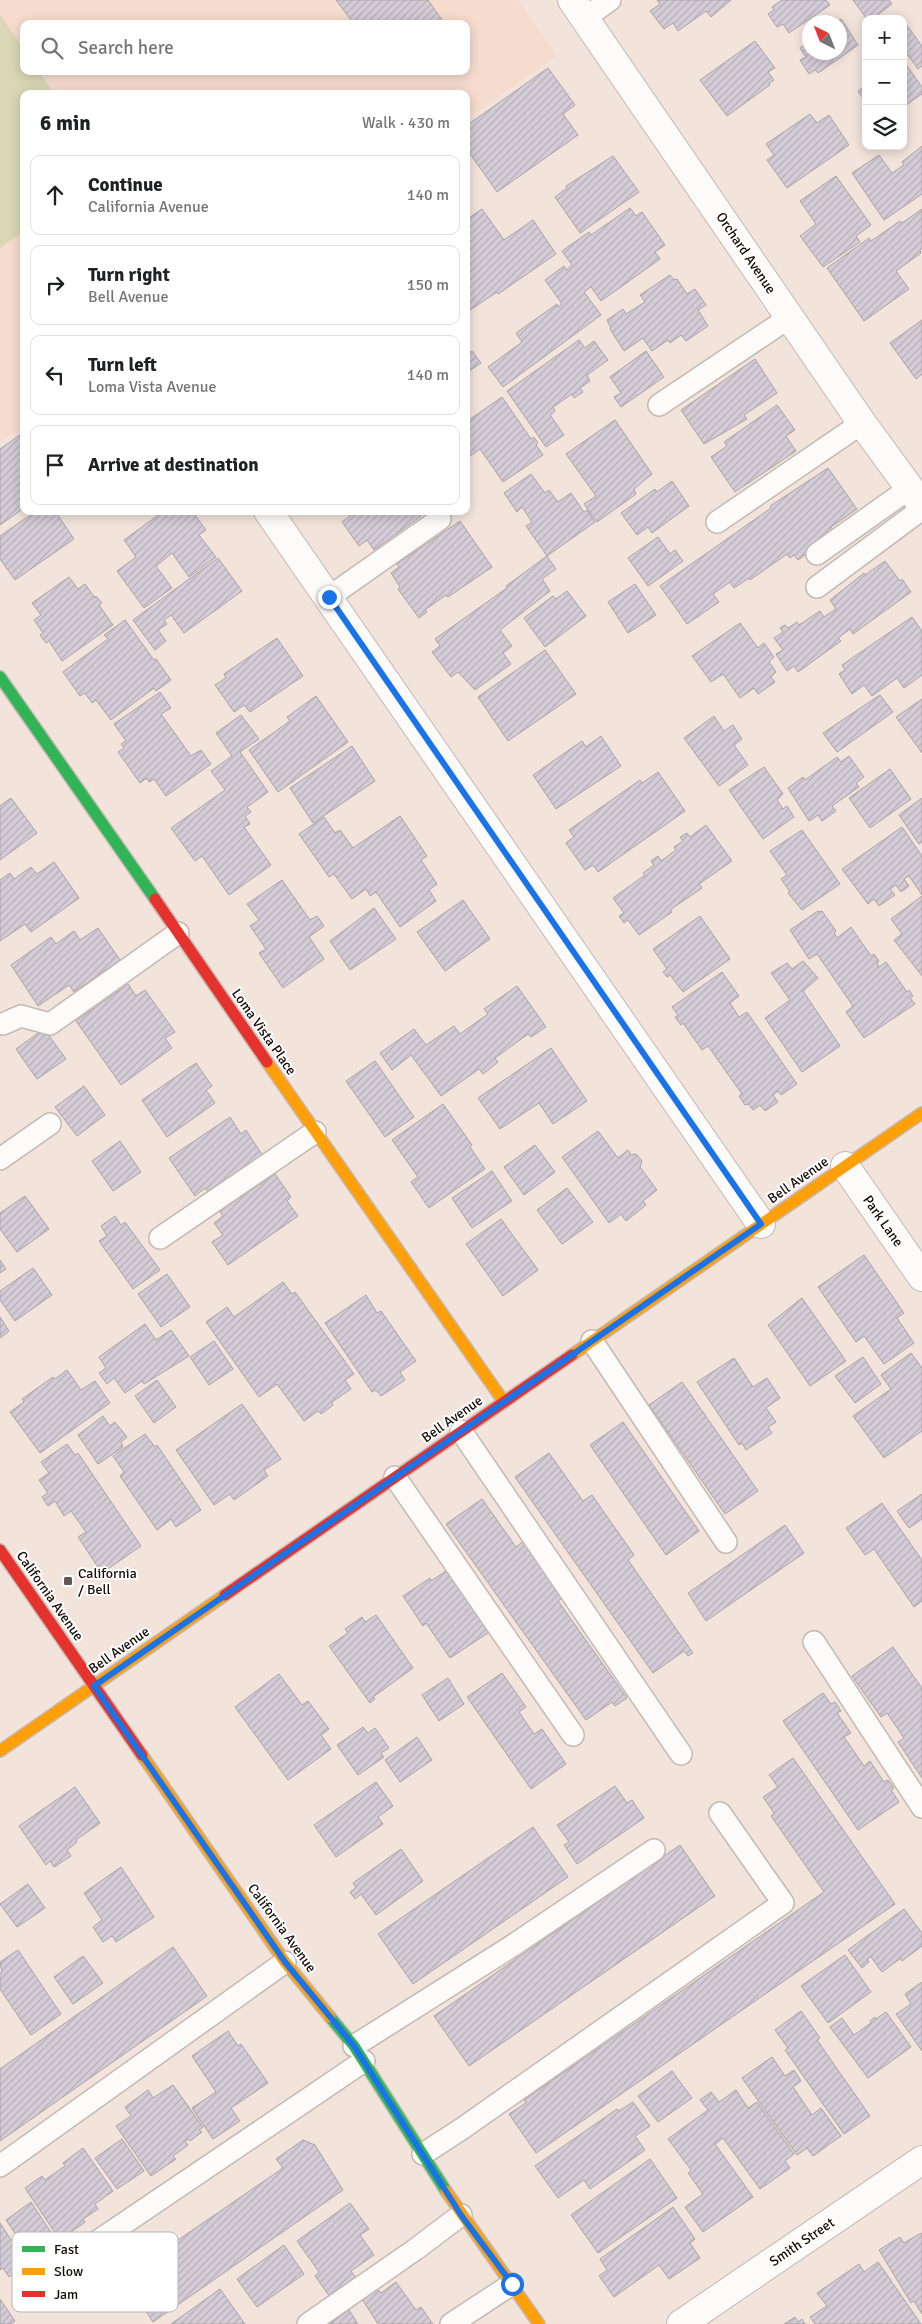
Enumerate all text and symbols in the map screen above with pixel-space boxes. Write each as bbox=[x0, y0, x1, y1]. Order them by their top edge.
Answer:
north arrow bbox=[802, 15, 847, 60]
map controls bbox=[862, 15, 907, 150]
button: + bbox=[862, 15, 907, 60]
search box bbox=[20, 20, 470, 75]
icon: search bbox=[38, 34, 66, 62]
text: Search here bbox=[78, 36, 174, 60]
button: − bbox=[862, 60, 907, 105]
button: layers bbox=[862, 105, 907, 150]
text: 6 min bbox=[40, 110, 91, 136]
text: Walk · 430 m bbox=[362, 113, 450, 133]
text: Continue bbox=[88, 173, 163, 197]
icon: ahead bbox=[41, 181, 69, 209]
text: 140 m bbox=[407, 185, 449, 205]
text: California Avenue bbox=[88, 197, 209, 217]
street label: Orchard Avenue bbox=[712, 209, 780, 297]
text: Turn right bbox=[88, 263, 170, 287]
icon: right bbox=[41, 271, 69, 299]
text: 150 m bbox=[407, 275, 449, 295]
text: Bell Avenue bbox=[88, 287, 168, 307]
text: Turn left bbox=[88, 353, 157, 377]
icon: left bbox=[41, 361, 69, 389]
text: 140 m bbox=[407, 365, 449, 385]
text: Loma Vista Avenue bbox=[88, 377, 216, 397]
icon: arrive bbox=[41, 451, 69, 479]
text: Arrive at destination bbox=[88, 453, 259, 477]
route end bbox=[318, 586, 341, 609]
street label: Loma Vista Place bbox=[228, 986, 300, 1078]
street label: Bell Avenue bbox=[764, 1153, 832, 1207]
street label: Park Lane bbox=[859, 1192, 907, 1250]
street label: Bell Avenue bbox=[418, 1392, 486, 1446]
street label: California Avenue bbox=[13, 1548, 87, 1644]
place label: California / Bell bbox=[78, 1565, 137, 1598]
marker: California / Bell bbox=[62, 1575, 74, 1587]
street label: Bell Avenue bbox=[85, 1623, 153, 1677]
street label: California Avenue bbox=[244, 1880, 320, 1976]
street label: Smith Street bbox=[766, 2214, 838, 2270]
legend bbox=[12, 2232, 178, 2312]
text: Fast bbox=[54, 2241, 79, 2258]
text: Slow bbox=[54, 2263, 83, 2280]
route start bbox=[501, 2273, 524, 2296]
text: Jam bbox=[54, 2286, 78, 2303]

